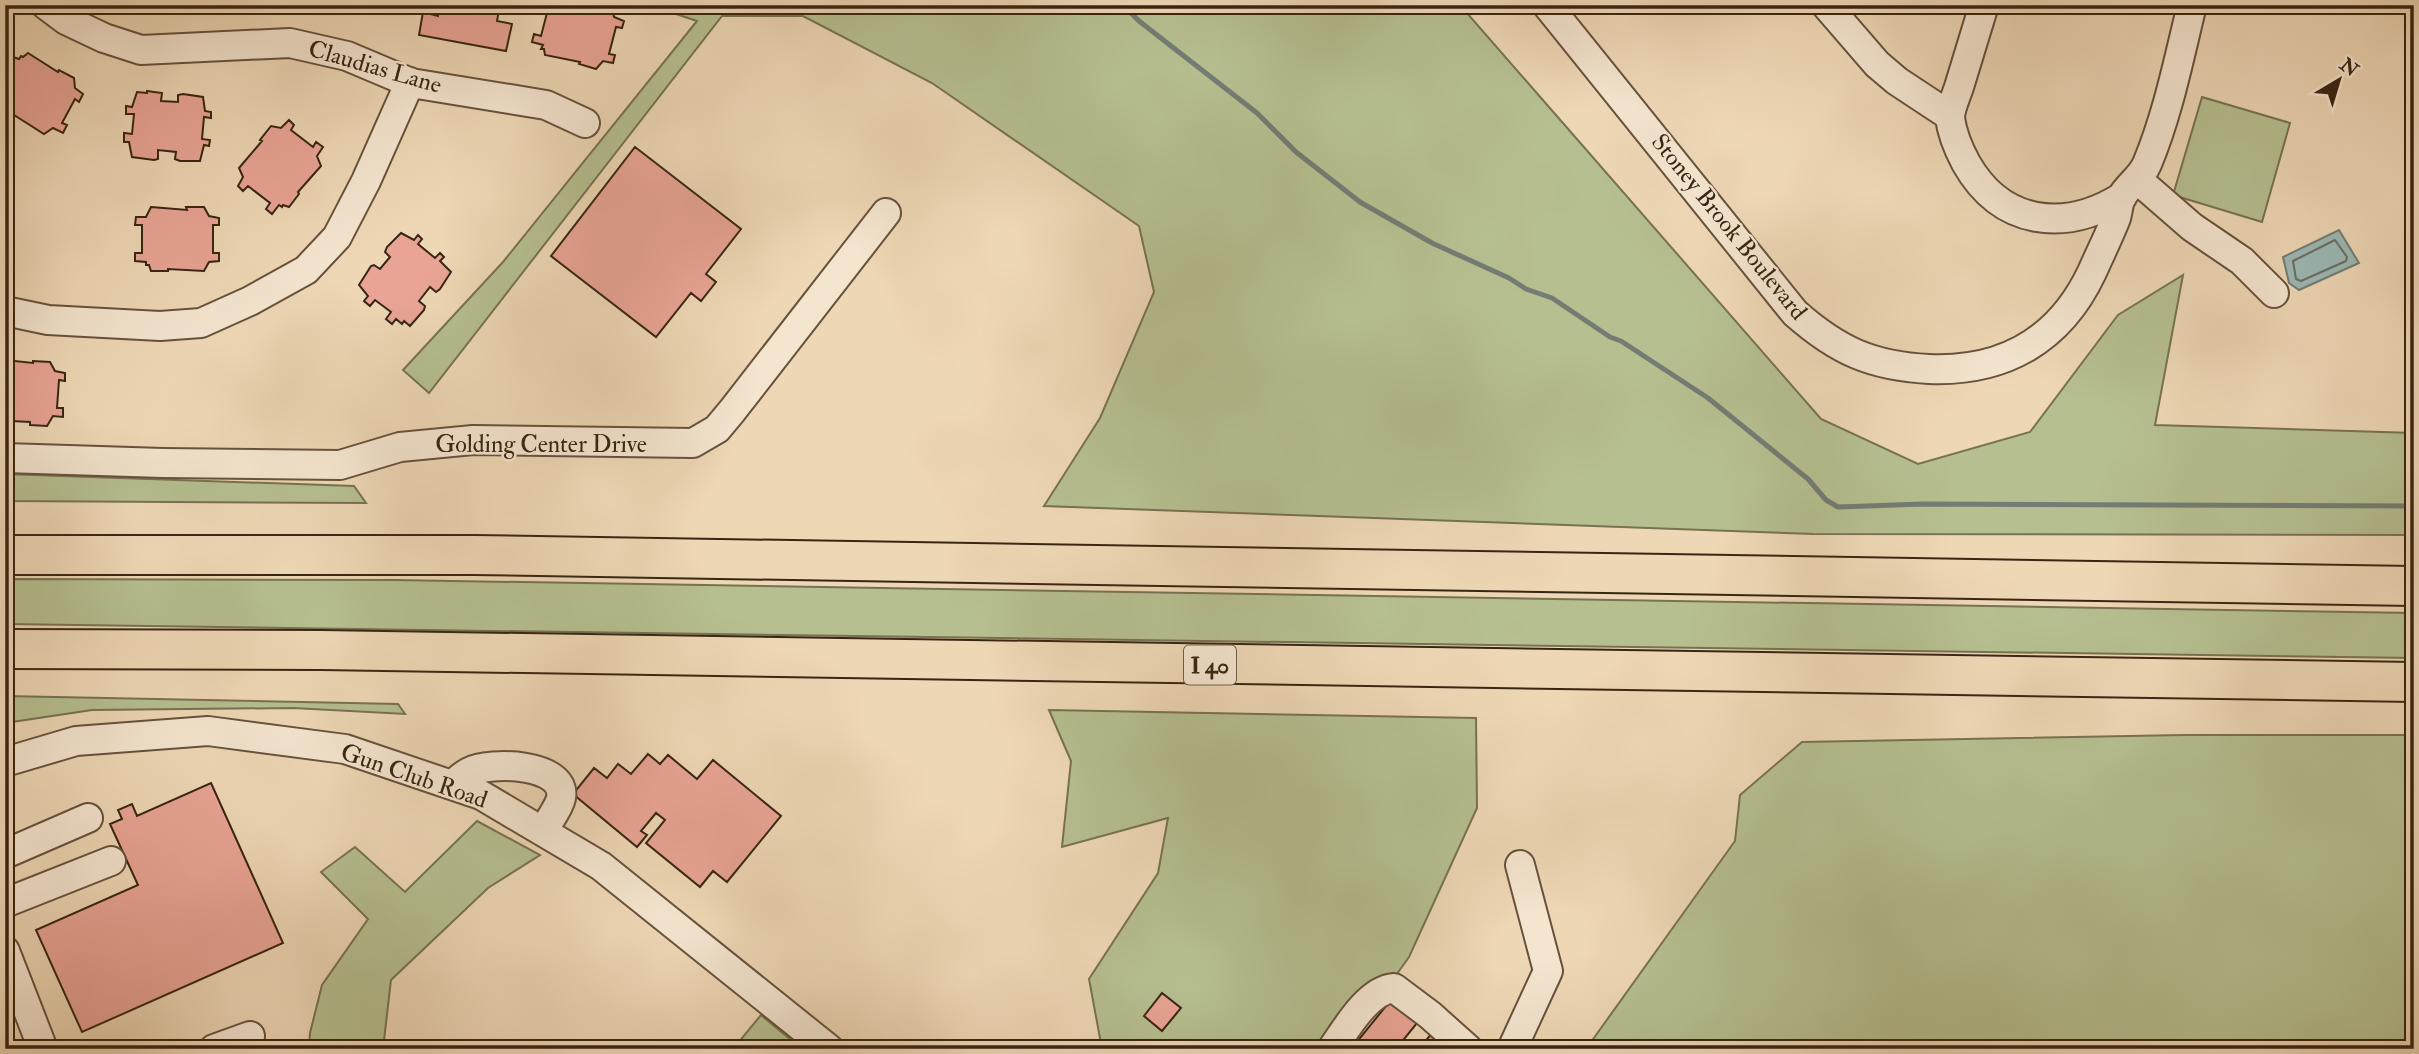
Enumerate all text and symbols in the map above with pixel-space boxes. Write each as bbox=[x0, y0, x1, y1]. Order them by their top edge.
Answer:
street label: Claudias Lane bbox=[305, 33, 445, 101]
north arrow bbox=[2304, 46, 2374, 116]
text: N bbox=[2334, 52, 2364, 83]
street label: Stoney Brook Boulevard bbox=[1644, 127, 1814, 327]
street label: Golding Center Drive bbox=[435, 429, 647, 460]
road number: I 40 bbox=[1184, 646, 1236, 684]
street label: Gun Club Road bbox=[337, 736, 492, 816]

